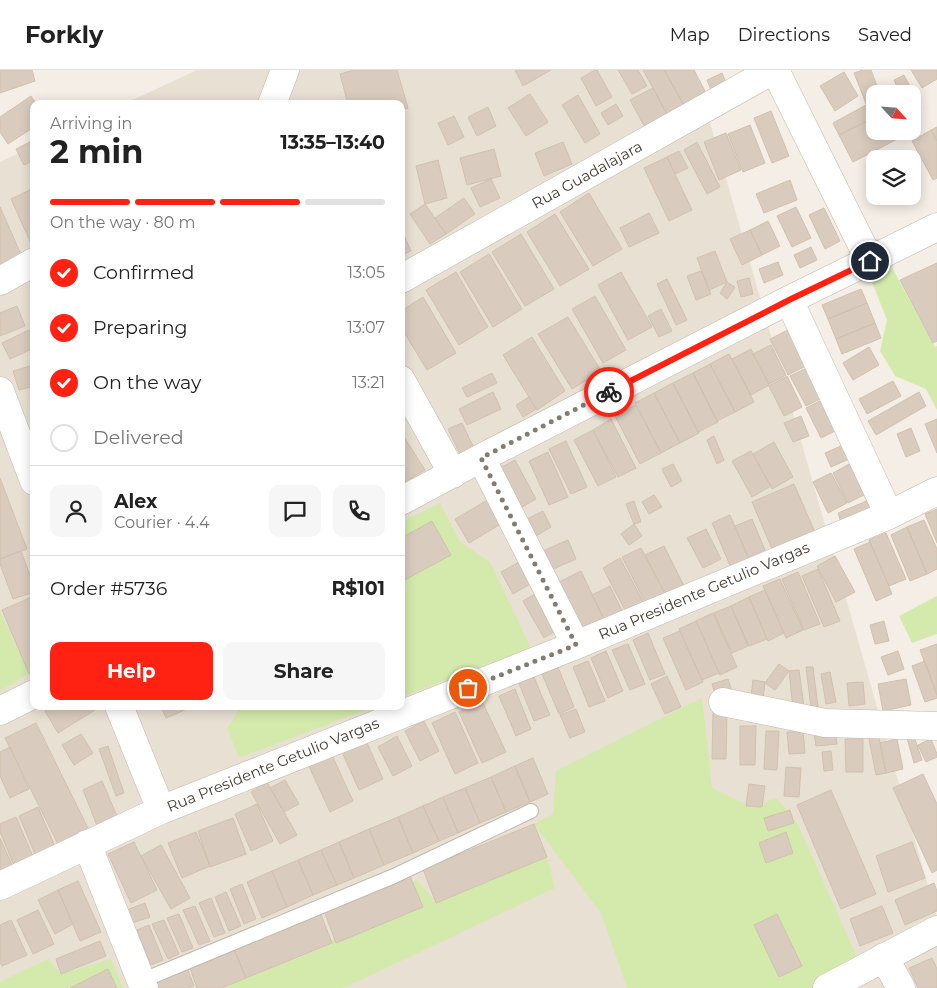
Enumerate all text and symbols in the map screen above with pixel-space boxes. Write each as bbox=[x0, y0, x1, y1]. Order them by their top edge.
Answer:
text: Forkly bbox=[25, 20, 103, 49]
text: Map bbox=[670, 24, 710, 46]
text: Directions bbox=[738, 24, 830, 46]
text: Saved bbox=[858, 24, 912, 46]
north arrow bbox=[866, 85, 921, 140]
map controls bbox=[866, 85, 921, 205]
text: Arriving in bbox=[50, 114, 132, 133]
text: 13:35–13:40 bbox=[280, 131, 385, 154]
text: 2 min bbox=[50, 132, 143, 171]
street label: Rua Guadalajara bbox=[528, 136, 645, 213]
button: layers bbox=[866, 150, 921, 205]
text: On the way · 80 m bbox=[50, 213, 196, 232]
pin bbox=[849, 240, 891, 282]
icon: home bbox=[856, 247, 884, 275]
icon: check bbox=[50, 259, 78, 287]
text: Confirmed bbox=[93, 261, 194, 284]
text: 13:05 bbox=[347, 263, 385, 282]
icon: check bbox=[50, 314, 78, 342]
text: Preparing bbox=[93, 316, 188, 339]
text: 13:07 bbox=[347, 318, 385, 337]
courier bbox=[584, 367, 634, 417]
icon: check bbox=[50, 369, 78, 397]
text: On the way bbox=[93, 371, 201, 394]
text: 13:21 bbox=[352, 373, 385, 392]
icon: bike bbox=[595, 378, 623, 406]
text: Delivered bbox=[93, 426, 184, 449]
button: person bbox=[50, 485, 102, 537]
button: chat bbox=[269, 485, 321, 537]
button: phone bbox=[333, 485, 385, 537]
text: Alex bbox=[114, 490, 157, 513]
text: Courier · 4.4 bbox=[114, 513, 210, 532]
street label: Rua Presidente Getulio Vargas bbox=[595, 537, 812, 644]
text: Order #5736 bbox=[50, 577, 167, 600]
text: R$101 bbox=[331, 577, 385, 600]
button: Help bbox=[50, 642, 213, 700]
button: Share bbox=[223, 642, 385, 700]
pin bbox=[447, 667, 489, 709]
icon: bag bbox=[454, 674, 482, 702]
street label: Rua Presidente Getulio Vargas bbox=[164, 713, 382, 816]

